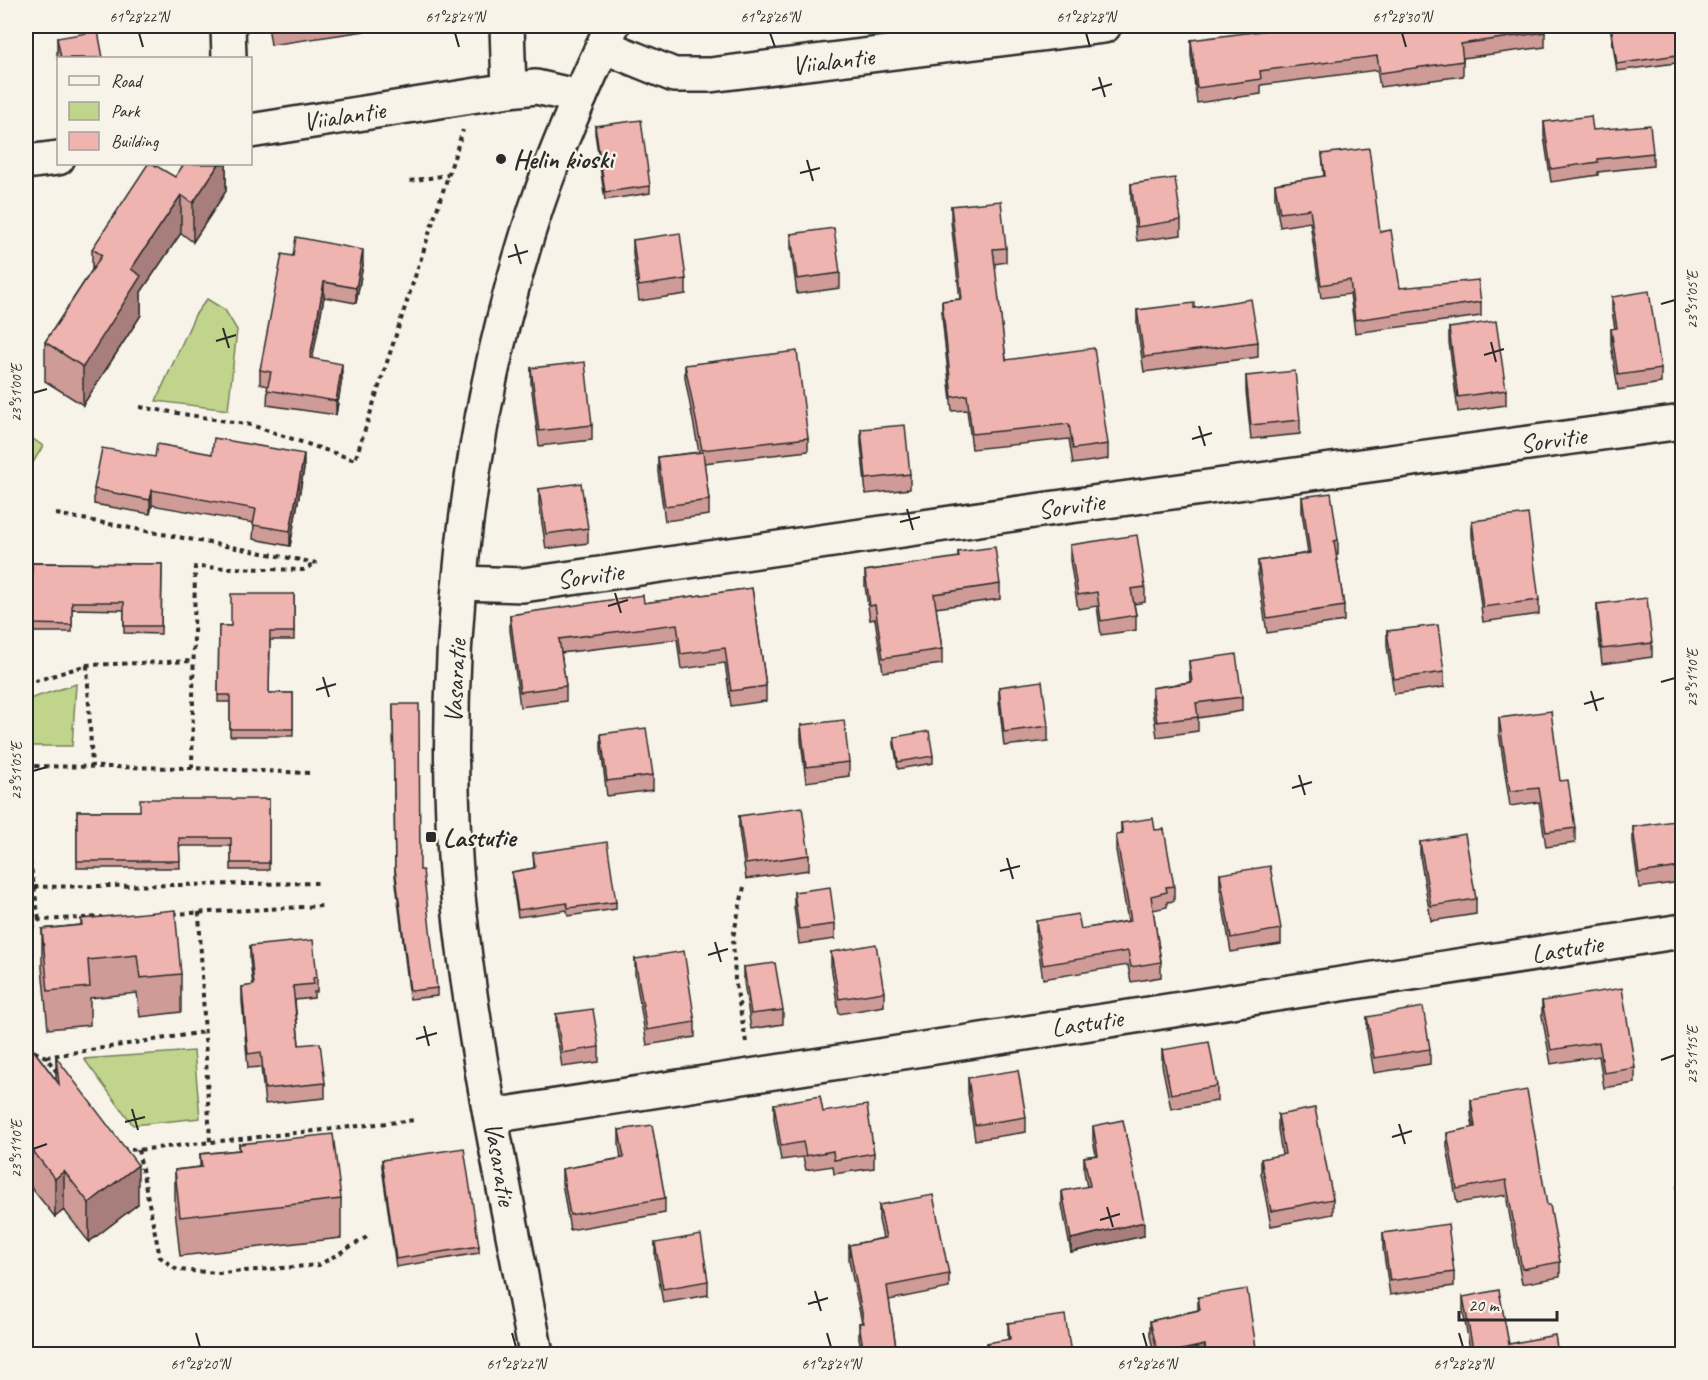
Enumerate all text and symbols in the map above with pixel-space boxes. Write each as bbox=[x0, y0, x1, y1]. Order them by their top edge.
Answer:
text: 61°28'22"N bbox=[109, 8, 172, 27]
text: 61°28'24"N bbox=[425, 8, 488, 27]
text: 61°28'26"N bbox=[740, 8, 803, 27]
text: 61°28'28"N bbox=[1056, 8, 1119, 27]
text: 61°28'30"N bbox=[1372, 8, 1435, 27]
street label: Viialantie bbox=[790, 39, 877, 82]
legend bbox=[57, 57, 252, 165]
text: Road bbox=[111, 70, 144, 92]
street label: Viialantie bbox=[301, 93, 389, 139]
text: Park bbox=[111, 100, 141, 122]
text: Building bbox=[111, 130, 160, 152]
place label: Helin kioski bbox=[513, 143, 616, 176]
marker: Helin kioski bbox=[494, 152, 508, 166]
text: 23°51'05"E bbox=[1683, 269, 1702, 329]
text: 23°51'00"E bbox=[7, 362, 26, 422]
street label: Sorvitie bbox=[1518, 419, 1591, 461]
street label: Sorvitie bbox=[1036, 485, 1109, 527]
street label: Sorvitie bbox=[555, 555, 628, 597]
street label: Vasaratie bbox=[436, 637, 474, 724]
text: 23°51'10"E bbox=[1683, 647, 1702, 707]
text: 23°51'05"E bbox=[7, 740, 26, 800]
place label: Lastutie bbox=[443, 821, 518, 854]
marker: Lastutie bbox=[424, 830, 438, 844]
street label: Lastutie bbox=[1529, 927, 1607, 971]
street label: Lastutie bbox=[1049, 1001, 1127, 1044]
text: 23°51'15"E bbox=[1683, 1024, 1702, 1084]
text: 23°51'10"E bbox=[7, 1118, 26, 1178]
street label: Vasaratie bbox=[476, 1120, 524, 1210]
scale bar bbox=[1459, 1284, 1556, 1322]
text: 20 m bbox=[1468, 1294, 1501, 1316]
text: 61°28'20"N bbox=[170, 1355, 233, 1374]
text: 61°28'22"N bbox=[486, 1355, 549, 1374]
text: 61°28'24"N bbox=[801, 1355, 864, 1374]
text: 61°28'26"N bbox=[1117, 1355, 1180, 1374]
text: 61°28'28"N bbox=[1433, 1355, 1496, 1374]

